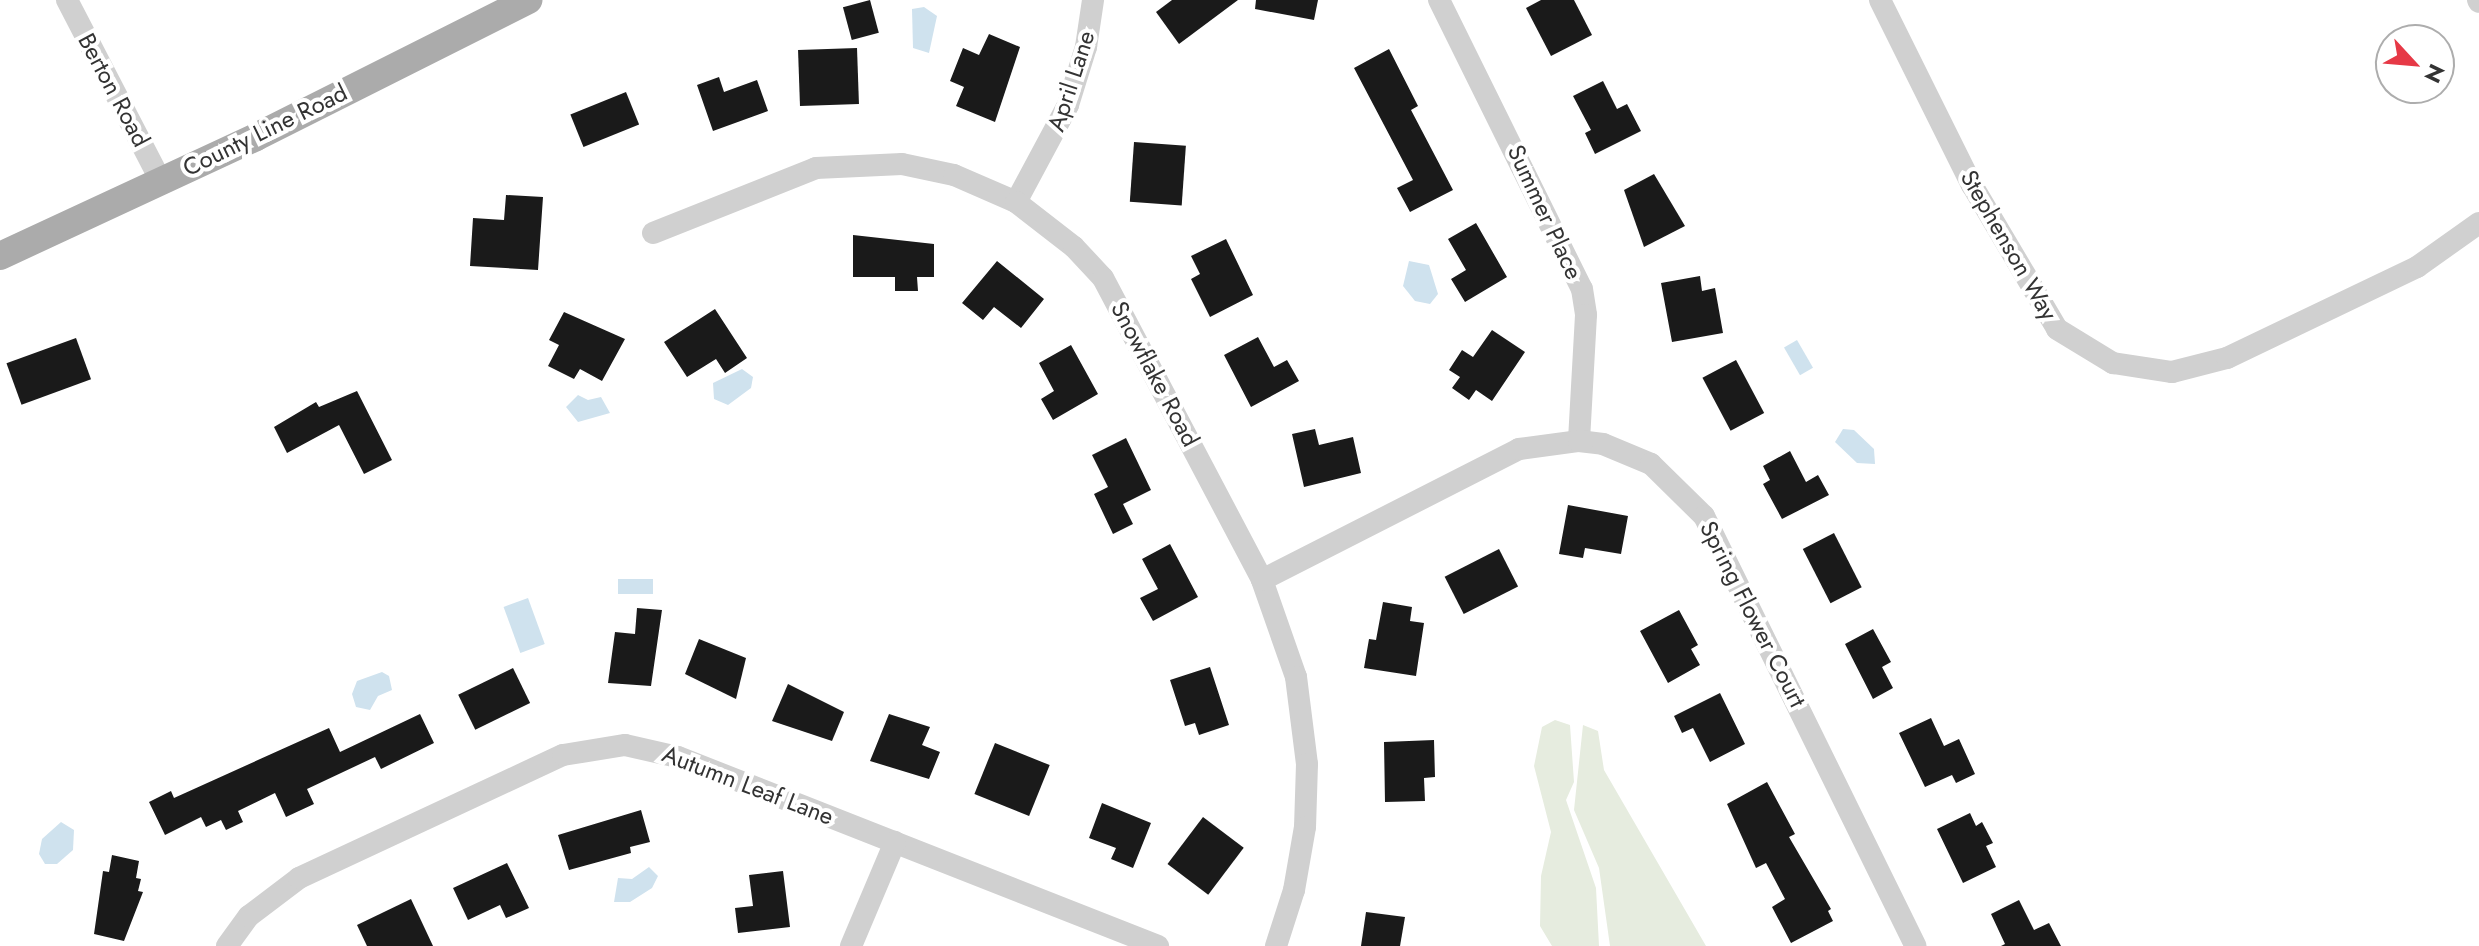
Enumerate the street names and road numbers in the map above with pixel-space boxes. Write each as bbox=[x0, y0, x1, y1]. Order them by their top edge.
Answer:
street label: April Lane bbox=[1041, 27, 1101, 135]
street label: Berton Road bbox=[72, 28, 156, 152]
street label: County Line Road bbox=[178, 78, 352, 182]
street label: Summer Place bbox=[1501, 140, 1589, 284]
street label: Stephenson Way bbox=[1954, 165, 2064, 325]
street label: Snowflake Road bbox=[1105, 296, 1205, 452]
street label: Spring Flower Court bbox=[1694, 516, 1812, 712]
street label: Autumn Leaf Lane bbox=[658, 739, 838, 831]

